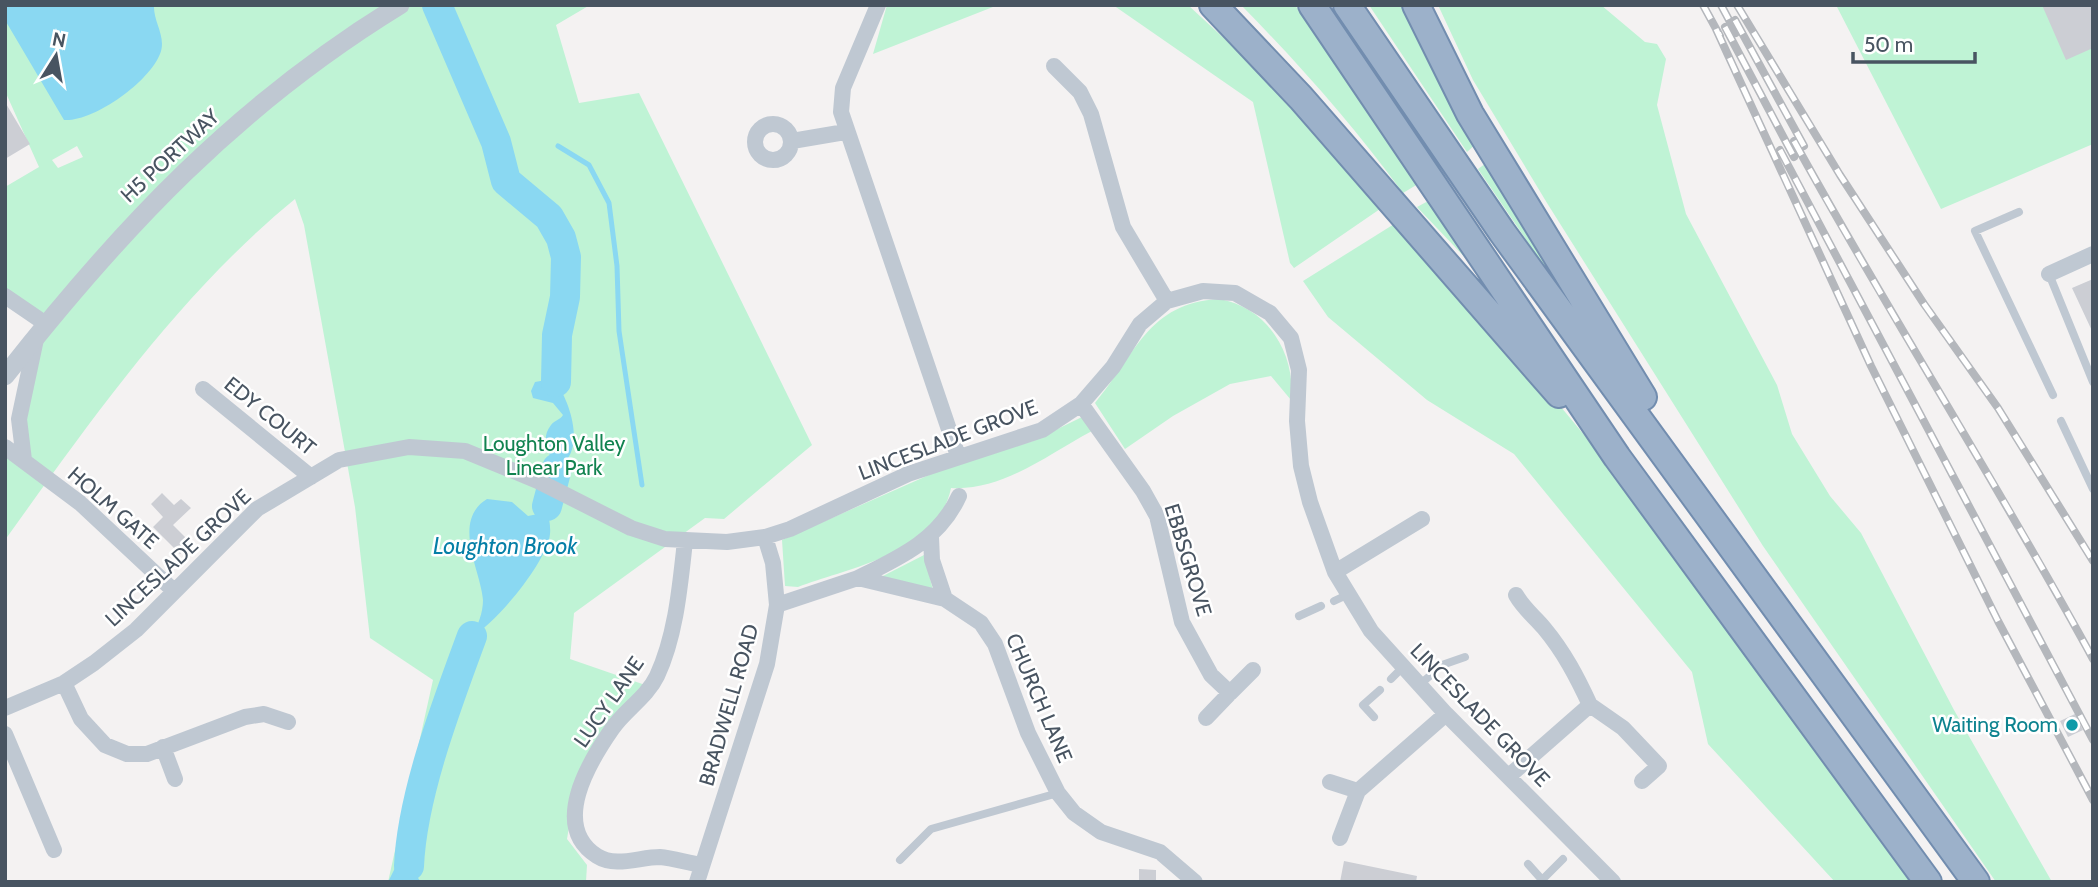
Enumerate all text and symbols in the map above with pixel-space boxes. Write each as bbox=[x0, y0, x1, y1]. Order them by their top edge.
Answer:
north arrow bbox=[21, 21, 91, 91]
scale bar bbox=[1853, 21, 1976, 65]
text: N bbox=[50, 27, 68, 52]
text: 50 m bbox=[1864, 32, 1913, 57]
street label: H5 PORTWAY bbox=[115, 103, 225, 207]
street label: EDY COURT bbox=[219, 371, 321, 460]
street label: LINCESLADE GROVE bbox=[855, 394, 1041, 485]
park label: Loughton Valley Linear Park bbox=[483, 431, 626, 480]
street label: HOLM GATE bbox=[63, 461, 164, 554]
street label: LINCESLADE GROVE bbox=[100, 484, 256, 631]
street label: EBBSGROVE bbox=[1160, 501, 1217, 619]
water label: Loughton Brook bbox=[433, 532, 578, 560]
street label: BRADWELL ROAD bbox=[693, 621, 764, 789]
street label: CHURCH LANE bbox=[1001, 629, 1078, 766]
street label: LINCESLADE GROVE bbox=[1405, 638, 1555, 792]
street label: LUCY LANE bbox=[568, 652, 649, 752]
place label: Waiting Room bbox=[1932, 712, 2058, 737]
marker: Waiting Room bbox=[2064, 717, 2080, 733]

